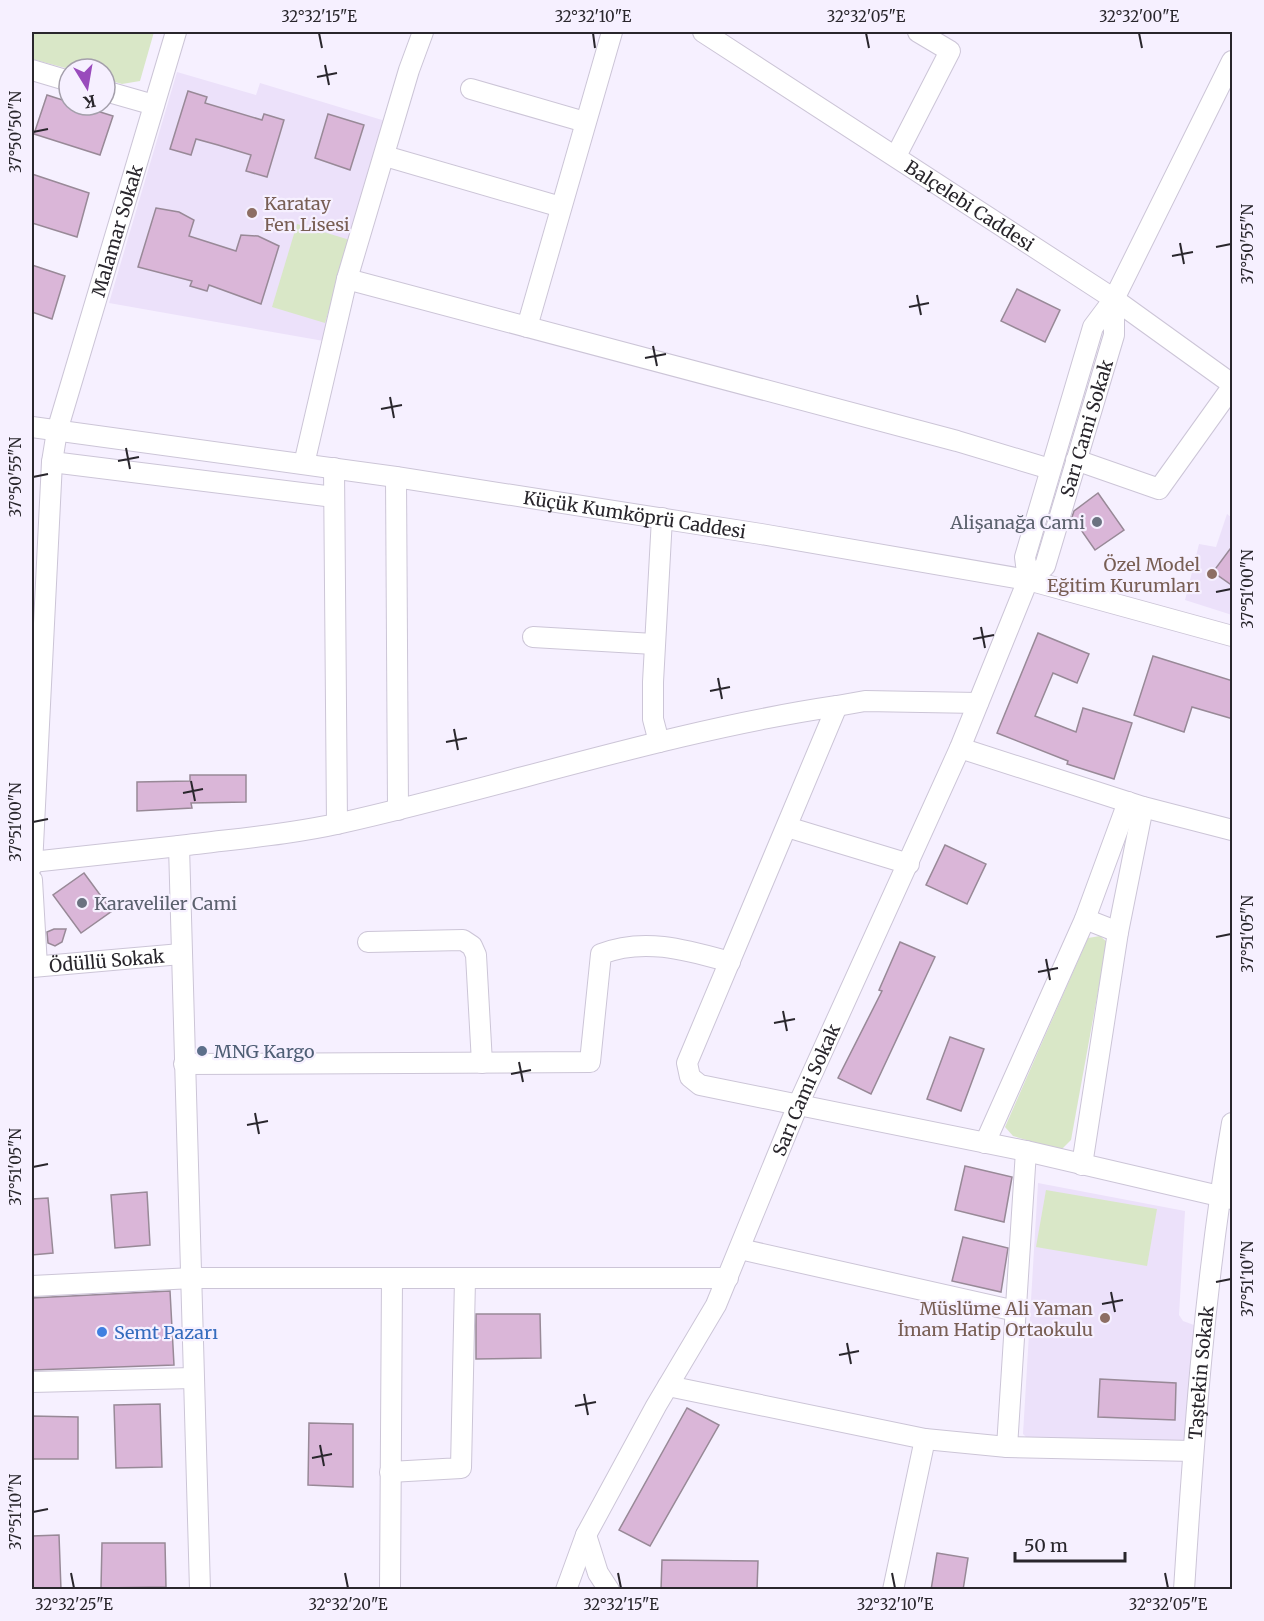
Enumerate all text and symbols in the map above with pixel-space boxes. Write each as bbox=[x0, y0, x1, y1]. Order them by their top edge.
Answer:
text: 32°32'15"E bbox=[281, 7, 357, 26]
text: 32°32'10"E bbox=[555, 7, 632, 26]
text: 32°32'05"E bbox=[827, 7, 906, 26]
text: 32°32'00"E bbox=[1099, 7, 1179, 26]
north arrow bbox=[57, 57, 117, 117]
text: 37°50'50"N bbox=[6, 91, 25, 173]
text: K bbox=[82, 91, 98, 113]
street label: Balçelebi Caddesi bbox=[901, 155, 1039, 256]
street label: Malamar Sokak bbox=[86, 161, 147, 299]
place label: Karatay Fen Lisesi bbox=[264, 192, 350, 236]
text: 37°50'55"N bbox=[1238, 203, 1257, 284]
marker: Karatay Fen Lisesi bbox=[245, 206, 259, 220]
street label: Sarı Cami Sokak bbox=[1055, 356, 1118, 499]
text: 37°50'55"N bbox=[6, 436, 25, 517]
street label: Küçük Kumköprü Caddesi bbox=[522, 486, 748, 543]
place label: Alişanağa Cami bbox=[949, 511, 1085, 534]
marker: Alişanağa Cami bbox=[1090, 515, 1104, 529]
text: 37°51'00"N bbox=[1238, 549, 1257, 629]
place label: Özel Model Eğitim Kurumları bbox=[1047, 553, 1200, 597]
marker: Özel Model Eğitim Kurumları bbox=[1205, 567, 1219, 581]
text: 37°51'00"N bbox=[6, 782, 25, 862]
place label: Karaveliler Cami bbox=[94, 892, 237, 915]
text: 37°51'05"N bbox=[1238, 895, 1257, 973]
marker: Karaveliler Cami bbox=[75, 896, 89, 910]
street label: Ödüllü Sokak bbox=[48, 944, 166, 977]
street label: Sarı Cami Sokak bbox=[767, 1019, 845, 1159]
place label: MNG Kargo bbox=[214, 1040, 315, 1063]
marker: MNG Kargo bbox=[195, 1044, 209, 1058]
text: 37°51'05"N bbox=[6, 1128, 25, 1206]
text: 37°51'10"N bbox=[1238, 1241, 1257, 1317]
place label: Müslüme Ali Yaman İmam Hatip Ortaokulu bbox=[897, 1297, 1093, 1341]
street label: Taştekin Sokak bbox=[1183, 1304, 1218, 1440]
marker: Müslüme Ali Yaman İmam Hatip Ortaokulu bbox=[1098, 1311, 1112, 1325]
place label: Semt Pazarı bbox=[114, 1321, 218, 1344]
marker: Semt Pazarı bbox=[95, 1325, 109, 1339]
text: 37°51'10"N bbox=[6, 1474, 25, 1550]
scale bar bbox=[1015, 1525, 1124, 1563]
text: 50 m bbox=[1024, 1534, 1068, 1557]
text: 32°32'25"E bbox=[35, 1595, 113, 1614]
text: 32°32'20"E bbox=[308, 1595, 388, 1614]
text: 32°32'15"E bbox=[583, 1595, 659, 1614]
text: 32°32'10"E bbox=[857, 1595, 934, 1614]
text: 32°32'05"E bbox=[1129, 1595, 1208, 1614]

